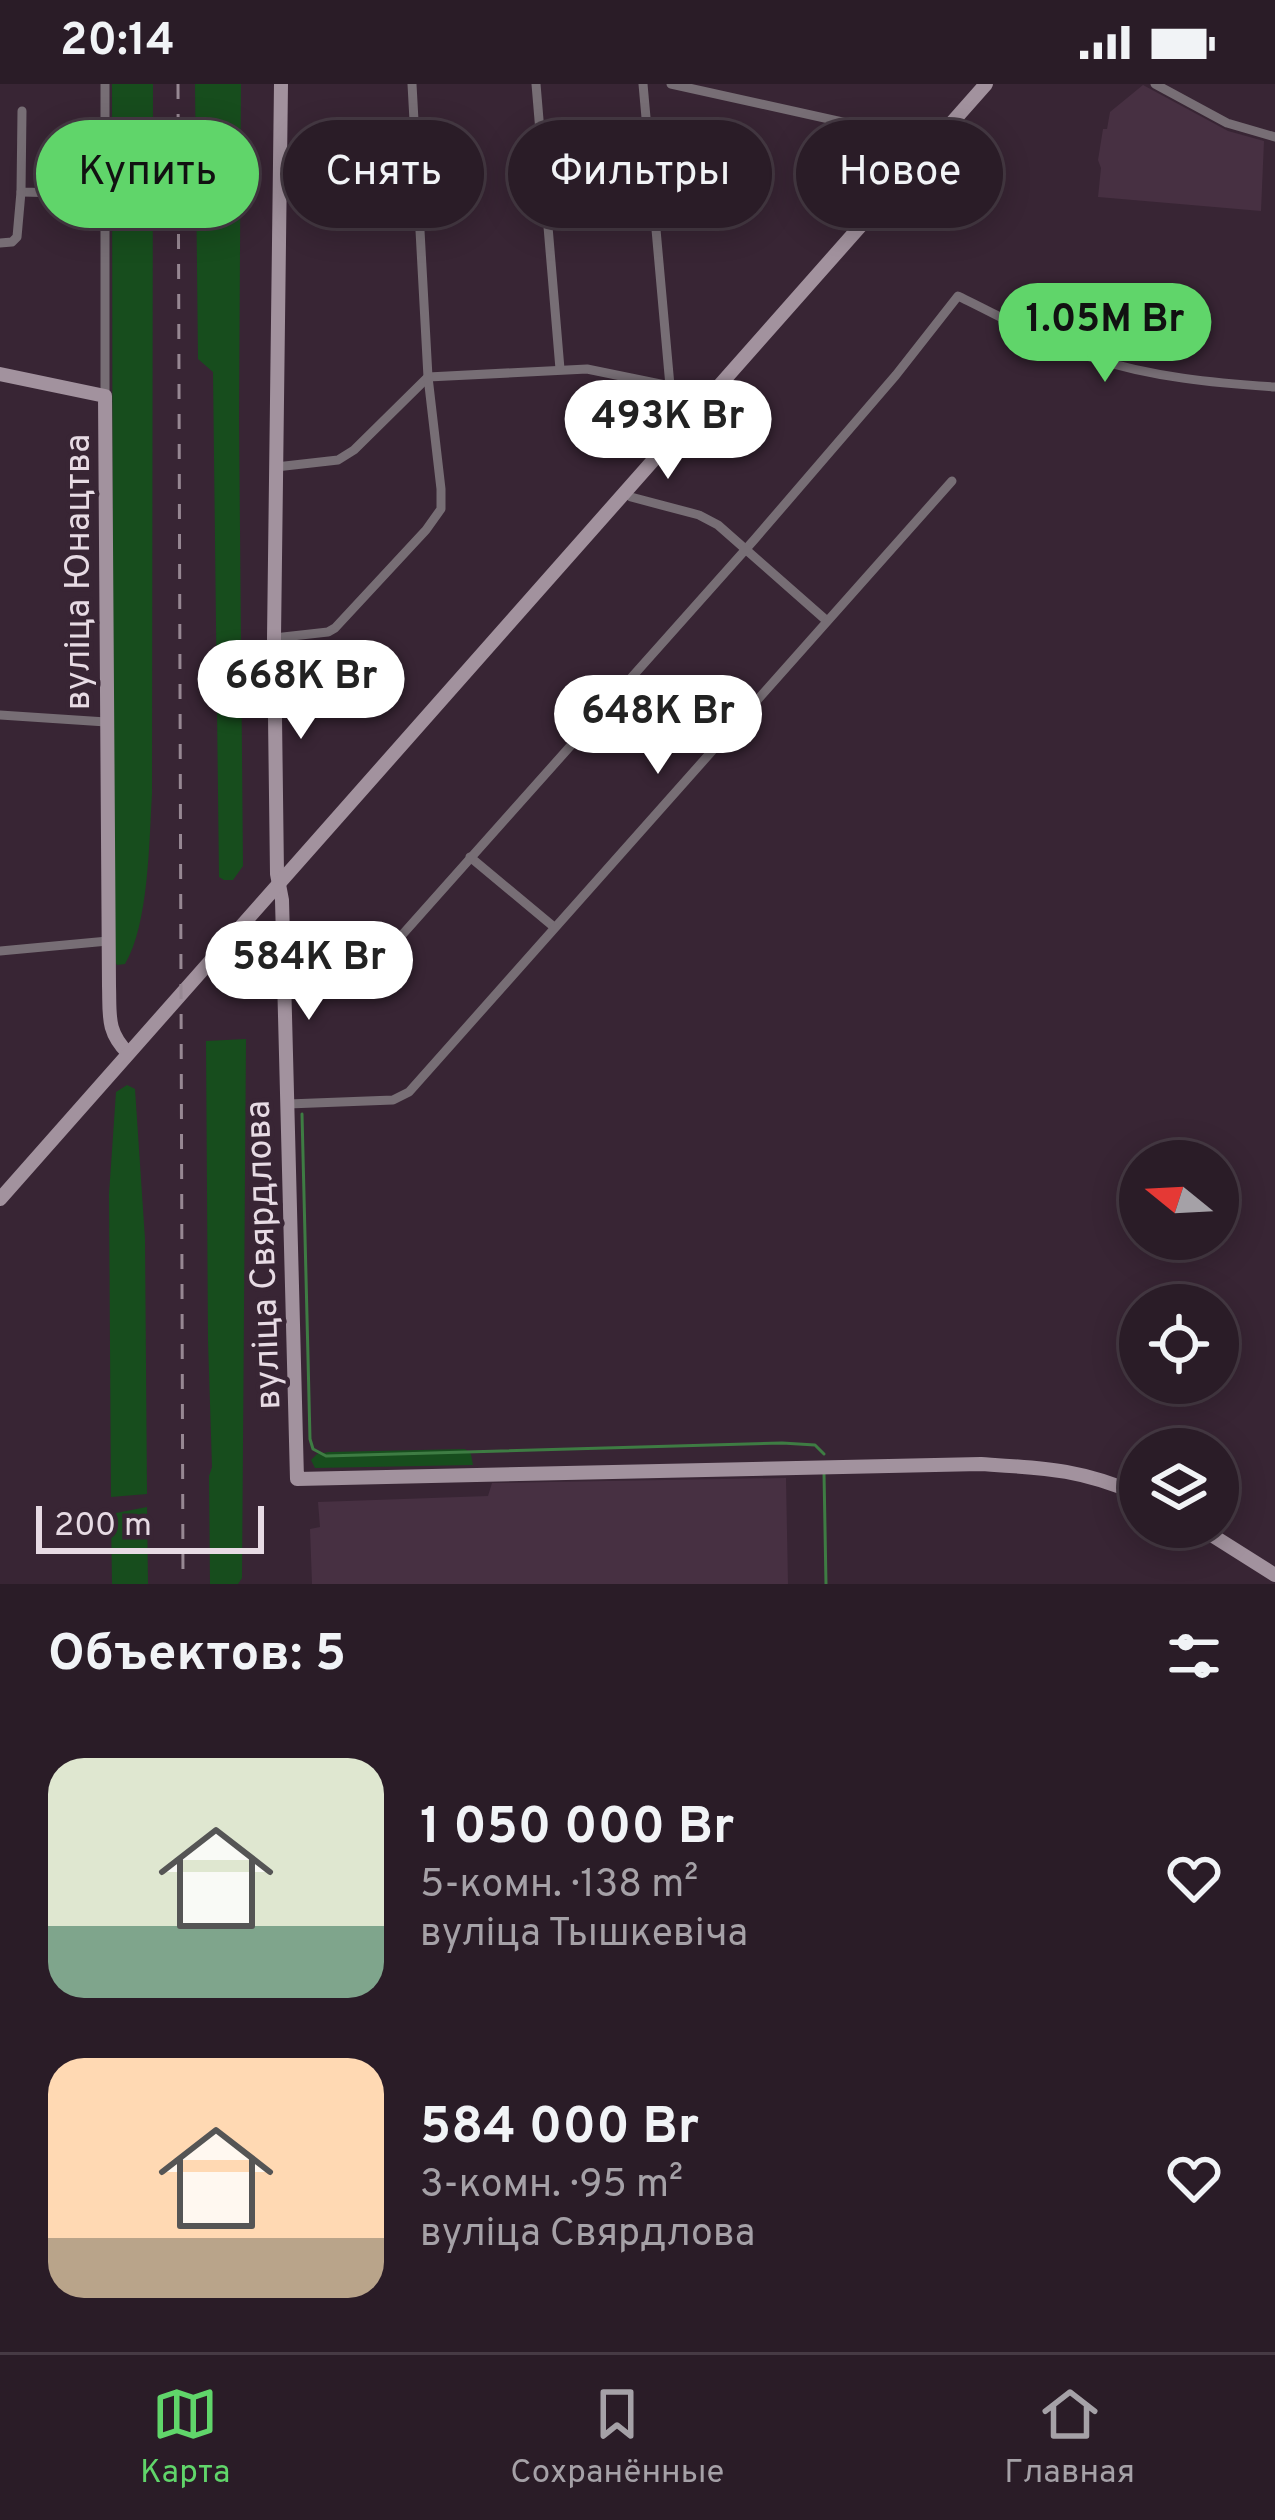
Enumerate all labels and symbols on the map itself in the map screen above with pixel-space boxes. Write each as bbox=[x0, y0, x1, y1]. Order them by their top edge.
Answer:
pin: 1.05M Br bbox=[981, 283, 1229, 385]
pin: 493K Br bbox=[557, 380, 779, 482]
street label: вуліца Юнацтва bbox=[57, 434, 103, 710]
pin: 668K Br bbox=[190, 640, 412, 742]
pin: 648K Br bbox=[547, 675, 769, 777]
pin: 584K Br bbox=[198, 921, 420, 1023]
street label: вуліца Свярдлова bbox=[237, 1099, 293, 1410]
north arrow bbox=[1119, 1140, 1239, 1260]
scale bar bbox=[36, 1500, 264, 1553]

